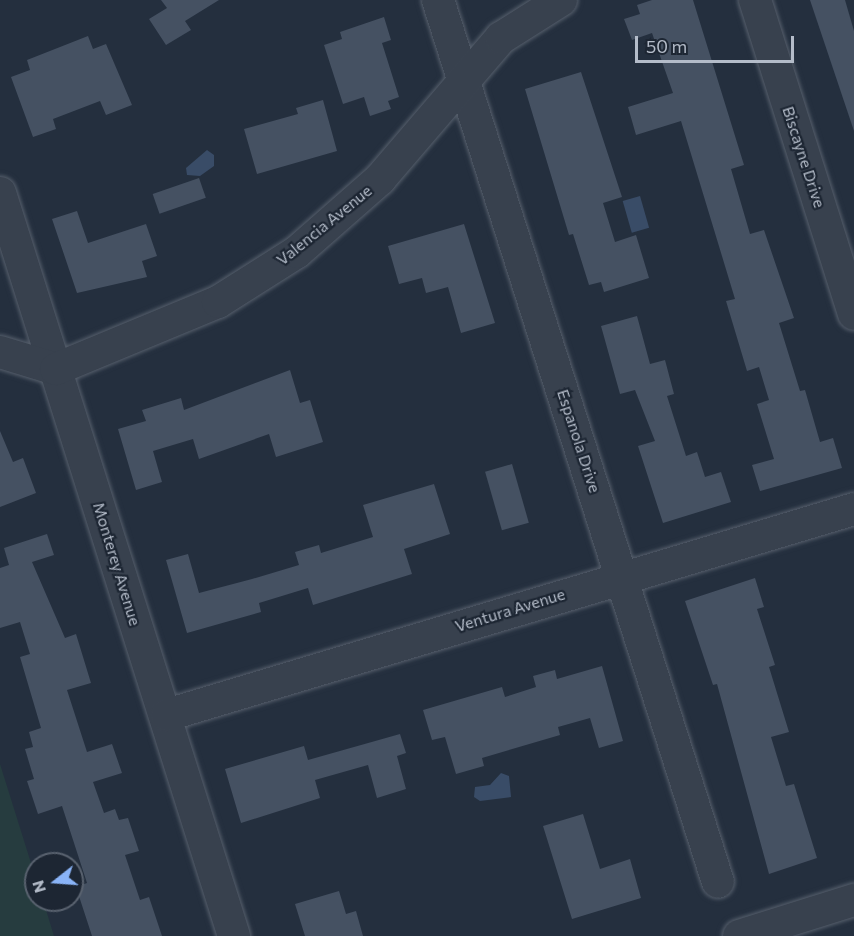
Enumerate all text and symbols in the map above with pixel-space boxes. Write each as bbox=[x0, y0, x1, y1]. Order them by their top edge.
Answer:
scale bar bbox=[638, 24, 797, 62]
text: 50 m bbox=[646, 35, 687, 57]
street label: Biscayne Drive bbox=[779, 104, 829, 210]
street label: Valencia Avenue bbox=[273, 181, 375, 269]
street label: Espanola Drive bbox=[553, 387, 605, 495]
street label: Monterey Avenue bbox=[89, 500, 145, 628]
street label: Ventura Avenue bbox=[453, 584, 567, 636]
north arrow bbox=[24, 852, 84, 912]
text: N bbox=[27, 878, 49, 895]

